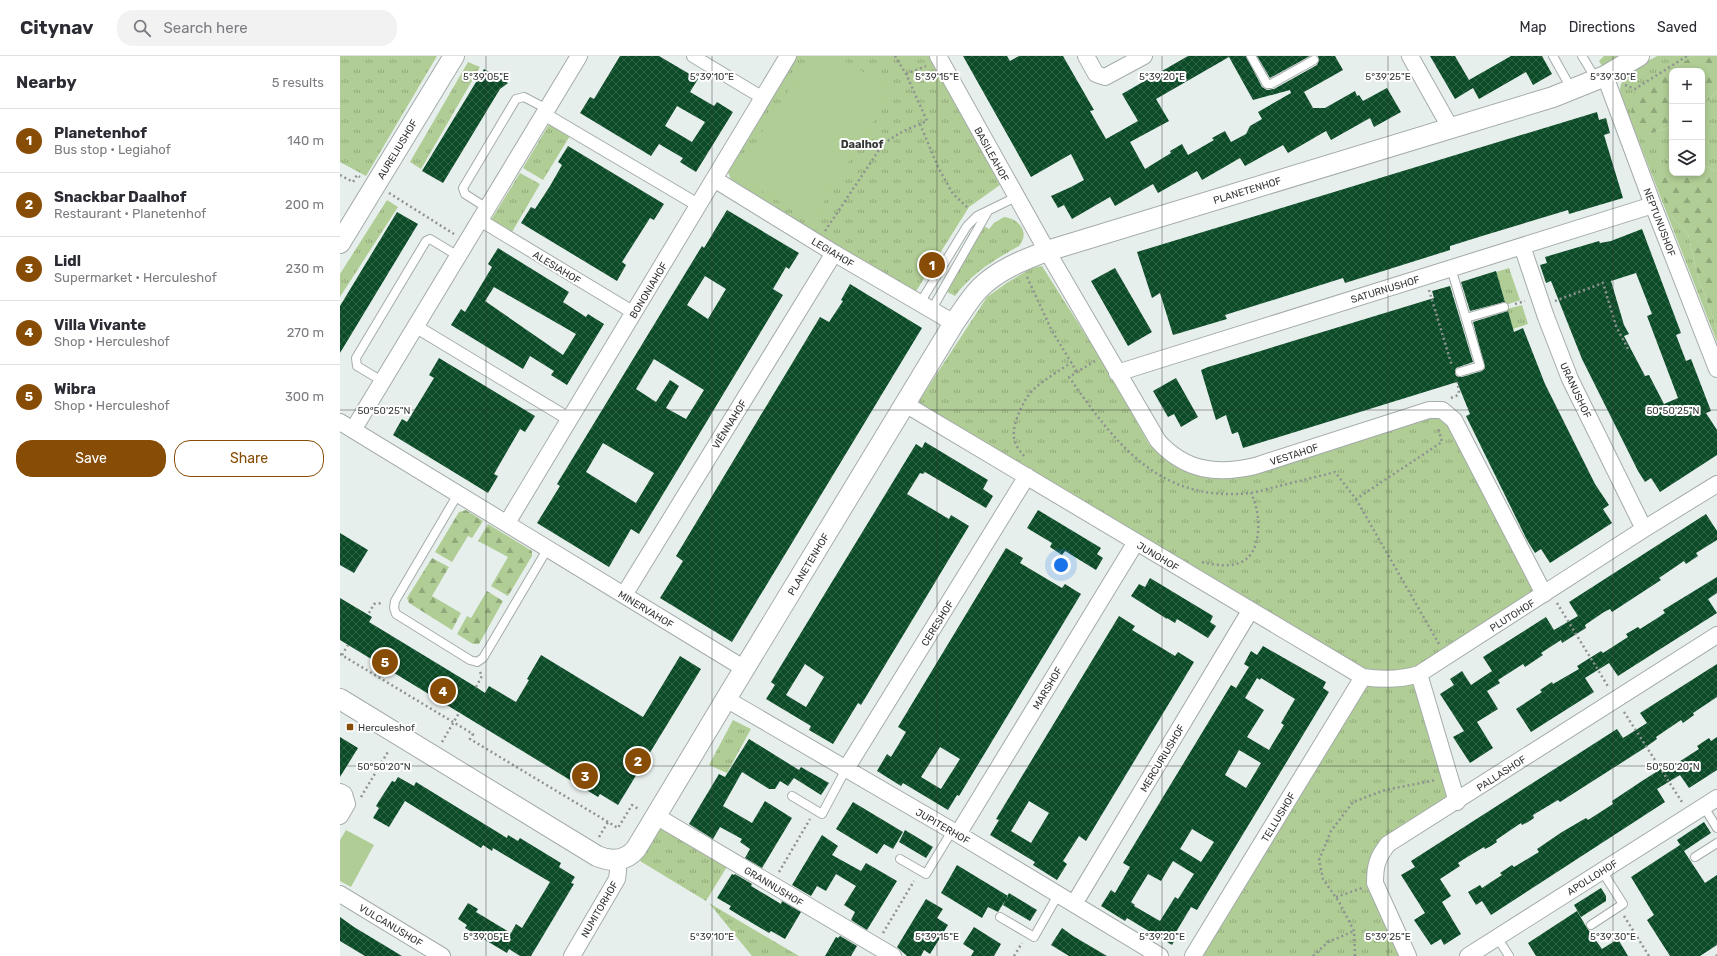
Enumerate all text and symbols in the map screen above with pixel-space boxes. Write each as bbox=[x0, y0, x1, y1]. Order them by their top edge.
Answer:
search box bbox=[117, 10, 397, 46]
text: Citynav bbox=[20, 16, 93, 39]
icon: search bbox=[131, 17, 153, 39]
text: Search here bbox=[163, 19, 248, 37]
text: Map bbox=[1520, 19, 1547, 36]
text: Directions bbox=[1569, 19, 1635, 36]
text: Saved bbox=[1657, 19, 1697, 36]
map controls bbox=[1669, 68, 1705, 176]
button: + bbox=[1669, 68, 1705, 104]
text: 5°39'05"E bbox=[463, 71, 509, 83]
text: 5°39'10"E bbox=[690, 71, 734, 83]
text: 5°39'15"E bbox=[915, 71, 959, 83]
text: 5°39'20"E bbox=[1139, 71, 1185, 83]
text: 5°39'25"E bbox=[1365, 71, 1411, 83]
text: 5°39'30"E bbox=[1590, 71, 1636, 83]
text: Nearby bbox=[16, 72, 77, 92]
text: 5 results bbox=[272, 75, 324, 90]
button: − bbox=[1669, 104, 1705, 140]
street label: AURELIUSHOF bbox=[375, 117, 420, 182]
text: Planetenhof bbox=[54, 124, 147, 142]
street label: BASILEAHOF bbox=[971, 125, 1011, 184]
text: 1 bbox=[26, 133, 32, 148]
text: 140 m bbox=[287, 133, 324, 148]
district label: Daalhof bbox=[841, 138, 883, 151]
button: layers bbox=[1669, 140, 1705, 176]
text: Bus stop · Legiahof bbox=[54, 142, 171, 157]
street label: PLANETENHOF bbox=[1212, 175, 1283, 207]
street label: NEPTUNUSHOF bbox=[1641, 187, 1678, 258]
text: Snackbar Daalhof bbox=[54, 188, 186, 206]
text: 2 bbox=[25, 197, 33, 212]
text: 200 m bbox=[285, 197, 324, 212]
text: Restaurant · Planetenhof bbox=[54, 206, 206, 221]
street label: LEGIAHOF bbox=[809, 235, 856, 270]
street label: ALESIAHOF bbox=[530, 249, 583, 287]
pin: 1 bbox=[919, 250, 945, 280]
text: Lidl bbox=[54, 252, 81, 270]
street label: BONONIAHOF bbox=[627, 260, 670, 321]
text: 3 bbox=[25, 261, 33, 276]
text: 230 m bbox=[286, 261, 324, 276]
text: Supermarket · Herculeshof bbox=[54, 270, 217, 285]
street label: SATURNUSHOF bbox=[1349, 274, 1421, 306]
text: Villa Vivante bbox=[54, 316, 146, 334]
text: 4 bbox=[25, 325, 33, 340]
text: 270 m bbox=[287, 325, 324, 340]
text: Shop · Herculeshof bbox=[54, 334, 170, 349]
street label: URANUSHOF bbox=[1557, 361, 1593, 420]
text: Wibra bbox=[54, 380, 96, 398]
text: 5 bbox=[25, 389, 33, 404]
text: 300 m bbox=[285, 389, 324, 404]
text: Shop · Herculeshof bbox=[54, 398, 170, 413]
street label: VIËNNAHOF bbox=[710, 398, 750, 451]
text: 50°50'25"N bbox=[357, 405, 411, 417]
text: 50°50'25"N bbox=[1646, 405, 1700, 417]
button: Save bbox=[16, 440, 166, 477]
button: Share bbox=[174, 440, 324, 477]
street label: VESTAHOF bbox=[1269, 441, 1320, 468]
street label: PLANETENHOF bbox=[786, 531, 832, 598]
street label: JUNOHOF bbox=[1134, 540, 1181, 574]
your location bbox=[1051, 555, 1071, 575]
street label: MINERVAHOF bbox=[616, 589, 676, 631]
street label: PLUTOHOF bbox=[1488, 597, 1537, 634]
street label: CERESHOF bbox=[919, 598, 957, 648]
pin: 5 bbox=[372, 647, 398, 677]
street label: MARSHOF bbox=[1031, 665, 1065, 712]
pin: 4 bbox=[430, 676, 456, 706]
marker: Herculeshof bbox=[345, 722, 355, 732]
place label: Herculeshof bbox=[358, 722, 415, 734]
street label: MERCURIUSHOF bbox=[1138, 723, 1188, 794]
pin: 2 bbox=[625, 746, 651, 776]
street label: PALLASHOF bbox=[1475, 753, 1529, 794]
text: 50°50'20"N bbox=[357, 761, 411, 773]
pin: 3 bbox=[572, 761, 598, 791]
text: 50°50'20"N bbox=[1646, 761, 1700, 773]
street label: TELLUSHOF bbox=[1259, 790, 1298, 845]
street label: JUPITERHOF bbox=[913, 807, 972, 847]
street label: APOLLOHOF bbox=[1565, 857, 1620, 898]
street label: GRANNUSHOF bbox=[742, 864, 805, 909]
street label: NUMITORHOF bbox=[579, 879, 621, 940]
street label: VULCANUSHOF bbox=[356, 902, 425, 950]
text: 5°39'05"E bbox=[463, 931, 509, 943]
text: 5°39'10"E bbox=[690, 931, 734, 943]
text: 5°39'15"E bbox=[915, 931, 959, 943]
text: 5°39'20"E bbox=[1139, 931, 1185, 943]
text: 5°39'25"E bbox=[1365, 931, 1411, 943]
text: 5°39'30"E bbox=[1590, 931, 1636, 943]

